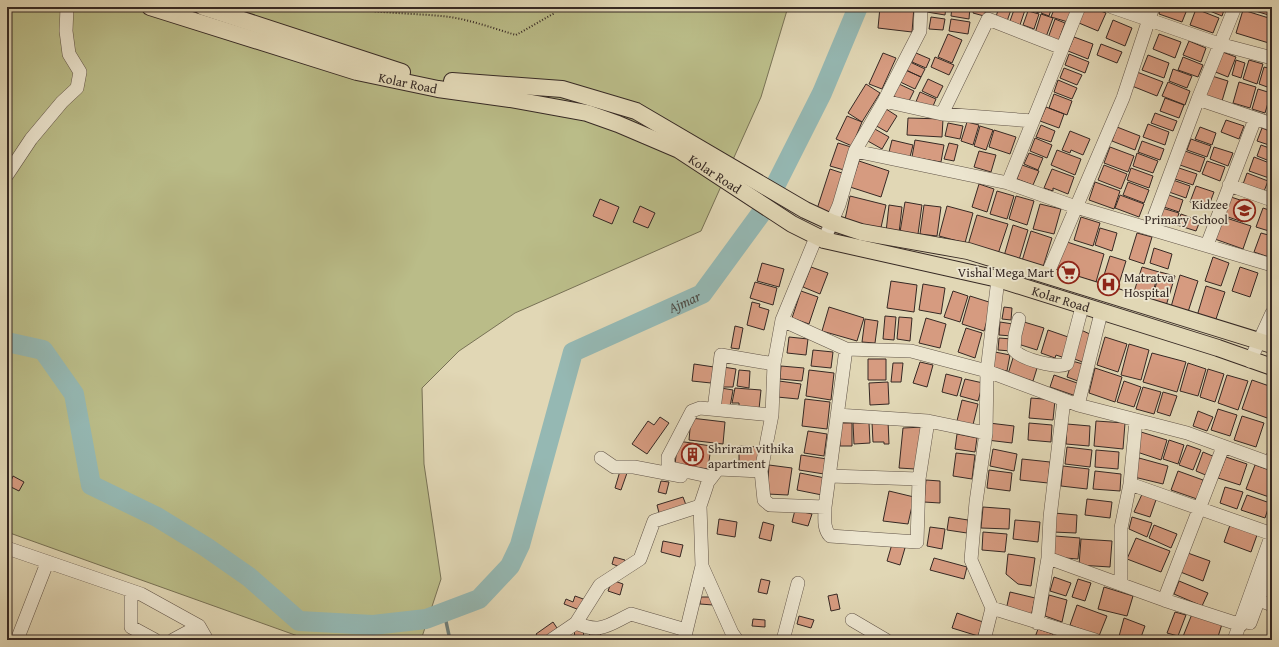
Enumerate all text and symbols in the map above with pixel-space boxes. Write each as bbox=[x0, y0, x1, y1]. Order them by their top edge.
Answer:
street label: Kolar Road bbox=[377, 67, 439, 98]
street label: Kolar Road bbox=[685, 149, 745, 198]
place label: Kidzee Primary School bbox=[1144, 195, 1228, 229]
school or university icon: Kidzee Primary School bbox=[1231, 198, 1257, 224]
supermarket icon: Vishal Mega Mart bbox=[1056, 259, 1082, 285]
place label: Vishal Mega Mart bbox=[958, 263, 1054, 282]
place label: Matratva Hospital bbox=[1124, 268, 1175, 302]
hospital icon: Matratva Hospital bbox=[1096, 271, 1122, 297]
street label: Kolar Road bbox=[1030, 281, 1092, 317]
water label: Ajmar bbox=[664, 286, 704, 318]
place label: Shriram vithika apartment bbox=[708, 439, 795, 473]
building icon: Shriram vithika apartment bbox=[680, 442, 706, 468]

